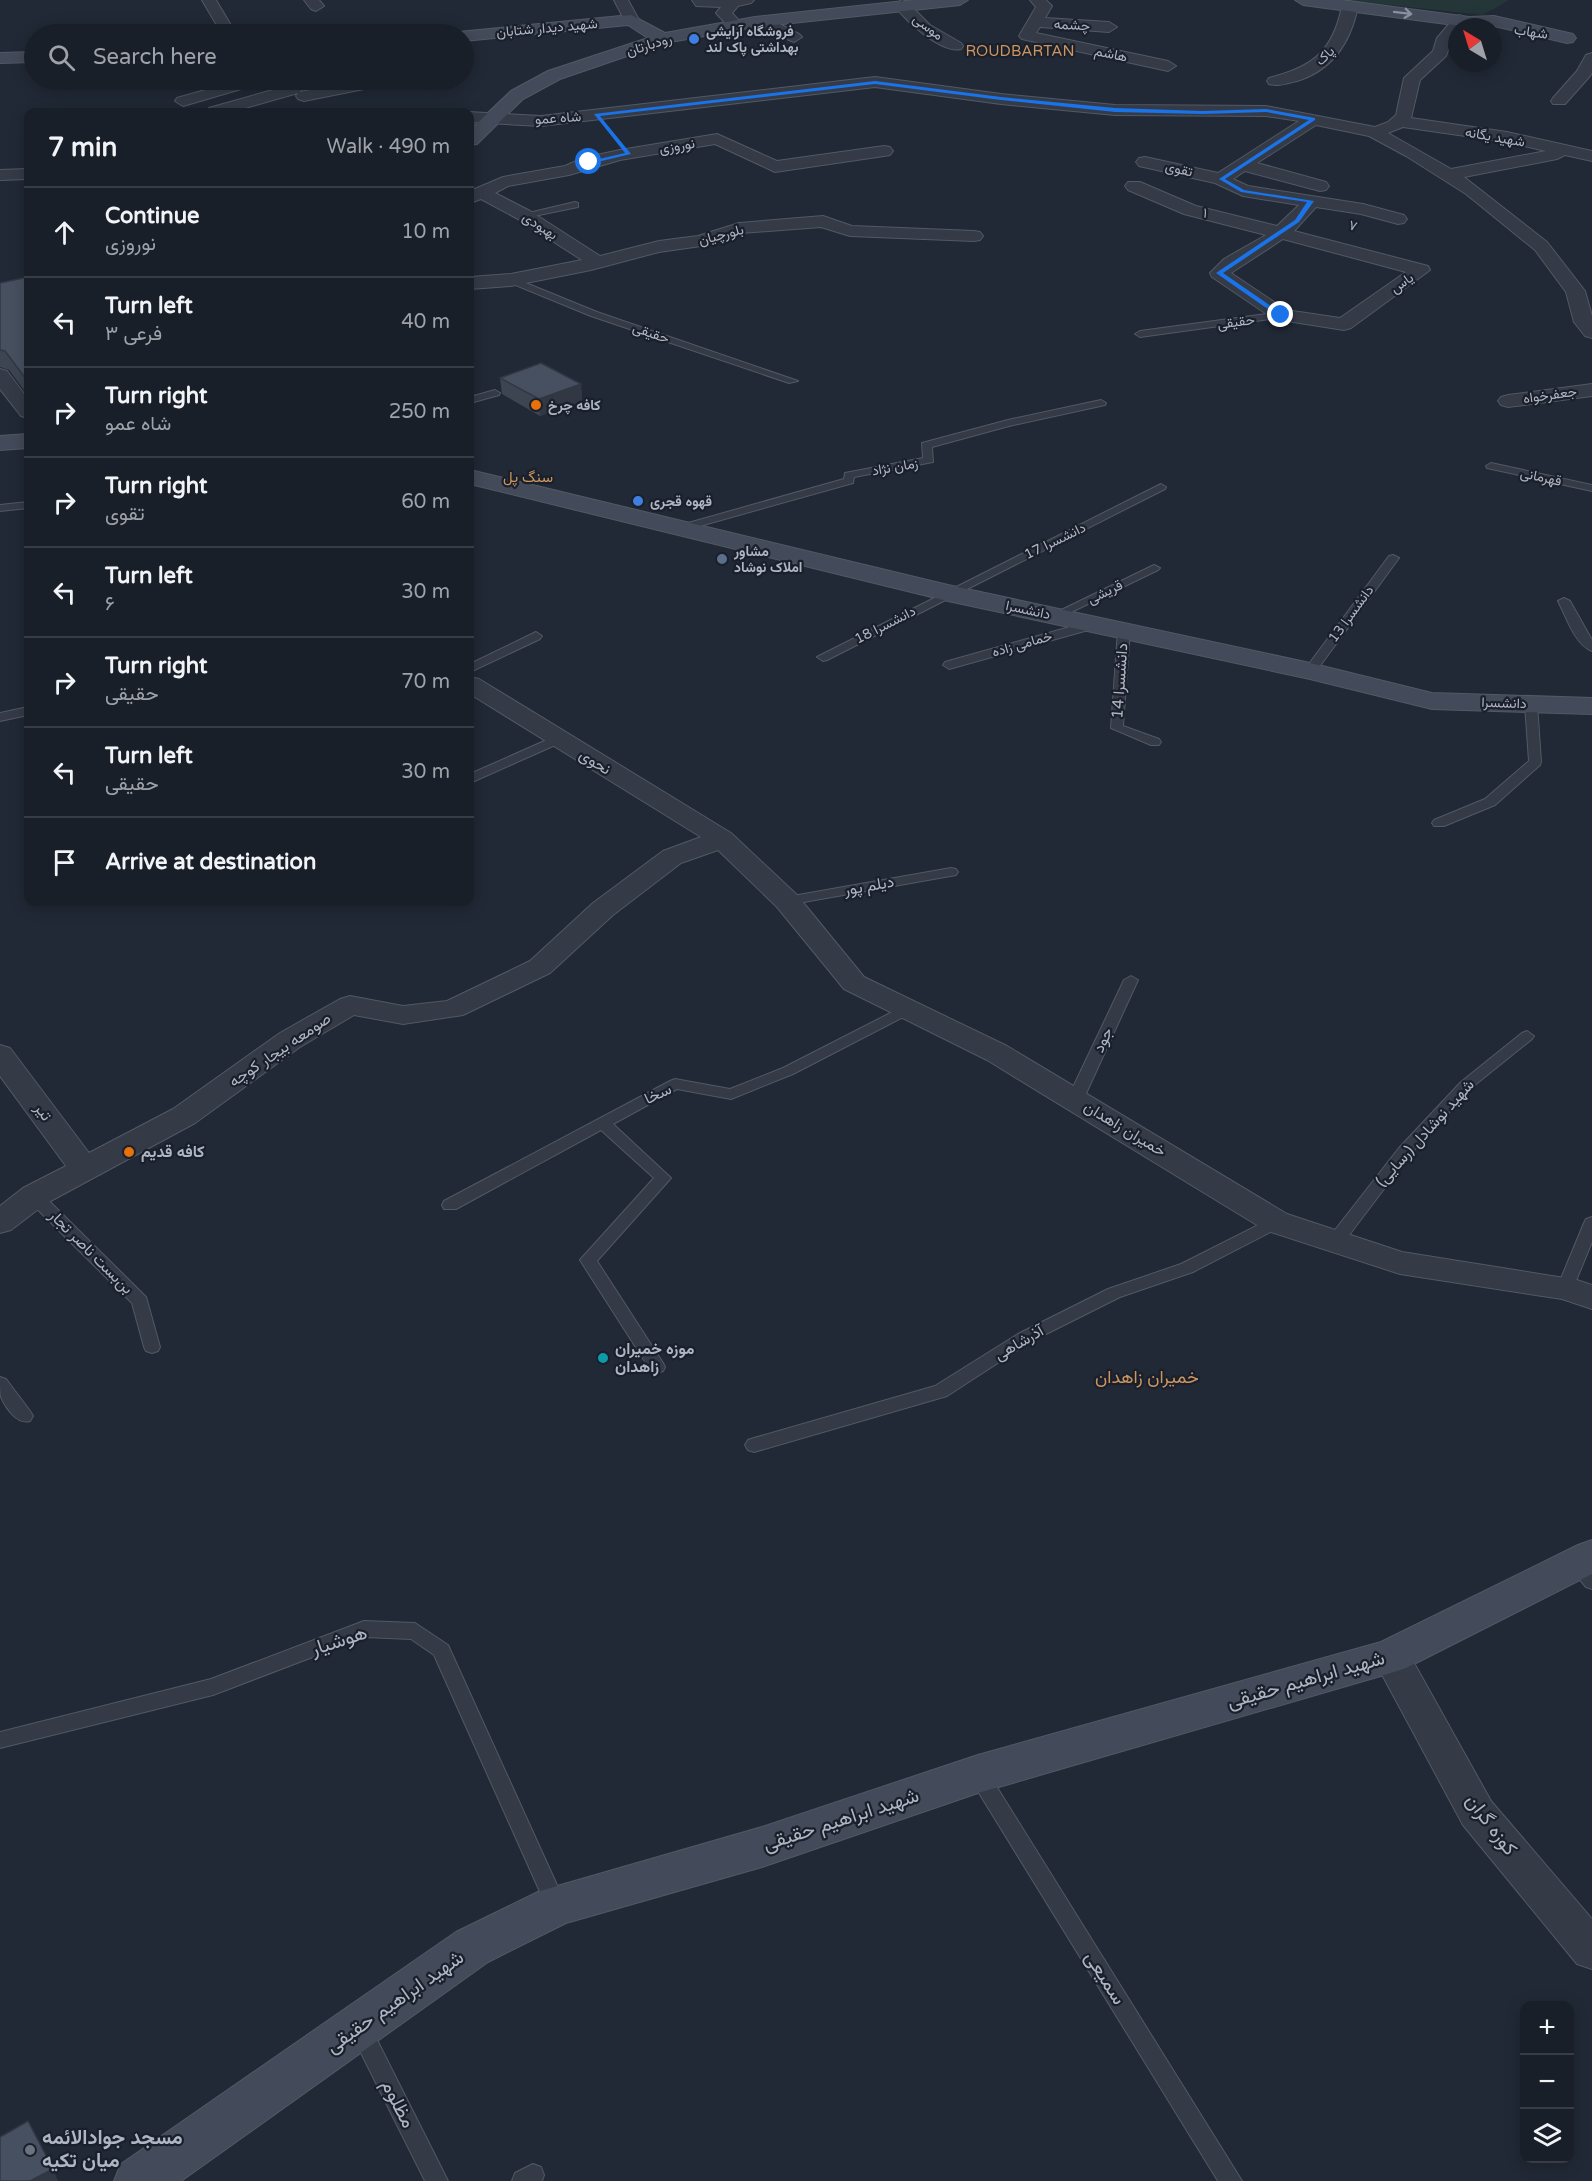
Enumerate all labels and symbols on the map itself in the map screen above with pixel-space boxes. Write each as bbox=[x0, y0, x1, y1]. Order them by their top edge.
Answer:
one-way arrow bbox=[1392, 8, 1412, 19]
street label: موسی bbox=[909, 10, 947, 44]
street label: شهید دیدار شتابان bbox=[496, 15, 598, 41]
street label: چشمه bbox=[1053, 16, 1091, 35]
north arrow bbox=[1448, 18, 1502, 72]
street label: شهاب bbox=[1513, 21, 1549, 43]
place label: فروشگاه آرایشی بهداشتی پاک لند bbox=[706, 23, 799, 57]
street label: رودبارتان bbox=[624, 30, 674, 60]
marker: فروشگاه آرایشی بهداشتی پاک لند bbox=[687, 32, 701, 46]
district label: ROUDBARTAN bbox=[965, 42, 1075, 60]
street label: هاشم bbox=[1093, 42, 1129, 66]
street label: پاک bbox=[1312, 43, 1339, 70]
street label: شاه عمو bbox=[534, 108, 582, 128]
street label: شهید یگانه bbox=[1464, 123, 1526, 151]
street label: نوروزی bbox=[658, 135, 696, 157]
route start bbox=[575, 148, 601, 174]
street label: تقوی bbox=[1164, 158, 1195, 180]
street label: ۱ bbox=[1202, 204, 1208, 222]
street label: بهبودی bbox=[519, 208, 561, 244]
street label: ۷ bbox=[1347, 217, 1359, 235]
street label: بلورچیان bbox=[697, 221, 746, 250]
street label: یاس bbox=[1387, 269, 1417, 297]
route end bbox=[1267, 301, 1293, 327]
street label: حقیقی bbox=[1216, 311, 1256, 333]
street label: حقیقی bbox=[631, 319, 671, 347]
street label: جعفرخواه bbox=[1522, 383, 1578, 407]
place label: کافه چرخ bbox=[548, 397, 601, 415]
marker: کافه چرخ bbox=[529, 398, 543, 412]
street label: زمان نژاد bbox=[871, 455, 920, 479]
street label: قهرمانی bbox=[1519, 464, 1563, 490]
district label: سنگ پل bbox=[503, 468, 553, 487]
place label: قهوه قجری bbox=[650, 493, 712, 510]
marker: قهوه قجری bbox=[631, 494, 645, 508]
street label: دانشسرا 17 bbox=[1021, 519, 1089, 563]
place label: مشاور املاک نوشاد bbox=[733, 543, 802, 576]
marker: مشاور املاک نوشاد bbox=[715, 552, 729, 566]
street label: قریشی bbox=[1085, 576, 1125, 608]
street label: دانشسرا 13 bbox=[1325, 582, 1378, 646]
street label: دانشسرا bbox=[1004, 597, 1052, 623]
street label: دانشسرا 18 bbox=[852, 602, 919, 648]
street label: خمامی زاده bbox=[990, 627, 1054, 661]
street label: دانشسرا 14 bbox=[1107, 642, 1133, 720]
street label: دانشسرا bbox=[1481, 694, 1527, 712]
street label: نحوی bbox=[575, 745, 615, 779]
street label: دیلم پور bbox=[841, 872, 896, 901]
street label: صومعه بیجار کوچه bbox=[225, 1008, 336, 1092]
street label: جود bbox=[1089, 1024, 1118, 1056]
street label: شهید نوشادل (رسایی) bbox=[1371, 1075, 1479, 1191]
street label: سخا bbox=[641, 1079, 675, 1109]
street label: خمیران زاهدان bbox=[1080, 1097, 1170, 1161]
street label: تیر bbox=[29, 1098, 56, 1125]
place label: کافه قدیم bbox=[141, 1142, 204, 1162]
marker: کافه قدیم bbox=[122, 1145, 136, 1159]
street label: بن‌بست ناصر تجار bbox=[44, 1205, 137, 1298]
street label: آذرشاهی bbox=[991, 1320, 1048, 1365]
place label: موزه خمیران زاهدان bbox=[615, 1339, 695, 1377]
marker: موزه خمیران زاهدان bbox=[596, 1351, 610, 1365]
district label: خمیران زاهدان bbox=[1095, 1366, 1199, 1388]
street label: هوشیار bbox=[307, 1621, 370, 1662]
street label: شهید ابراهیم حقیقی bbox=[1224, 1646, 1388, 1714]
street label: شهید ابراهیم حقیقی bbox=[760, 1783, 922, 1857]
street label: کوزه گران bbox=[1460, 1789, 1522, 1861]
street label: شهید ابراهیم حقیقی bbox=[321, 1945, 469, 2059]
street label: سمیعی bbox=[1079, 1947, 1131, 2009]
street label: مظلوم bbox=[376, 2076, 420, 2132]
place label: مسجد جوادالائمه میان تکیه bbox=[42, 2126, 183, 2173]
marker: مسجد جوادالائمه میان تکیه bbox=[23, 2143, 37, 2157]

